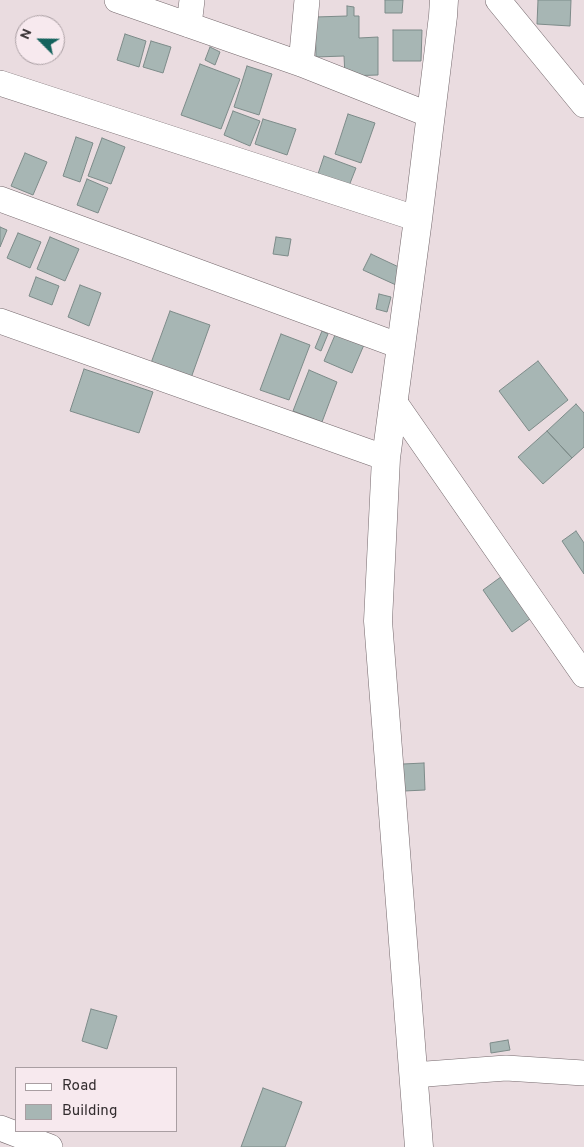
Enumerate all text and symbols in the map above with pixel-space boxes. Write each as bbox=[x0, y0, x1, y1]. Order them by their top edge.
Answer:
north arrow bbox=[15, 15, 65, 65]
text: N bbox=[17, 26, 36, 42]
legend bbox=[15, 1067, 178, 1132]
text: Road bbox=[62, 1077, 97, 1096]
text: Building bbox=[62, 1102, 117, 1121]

